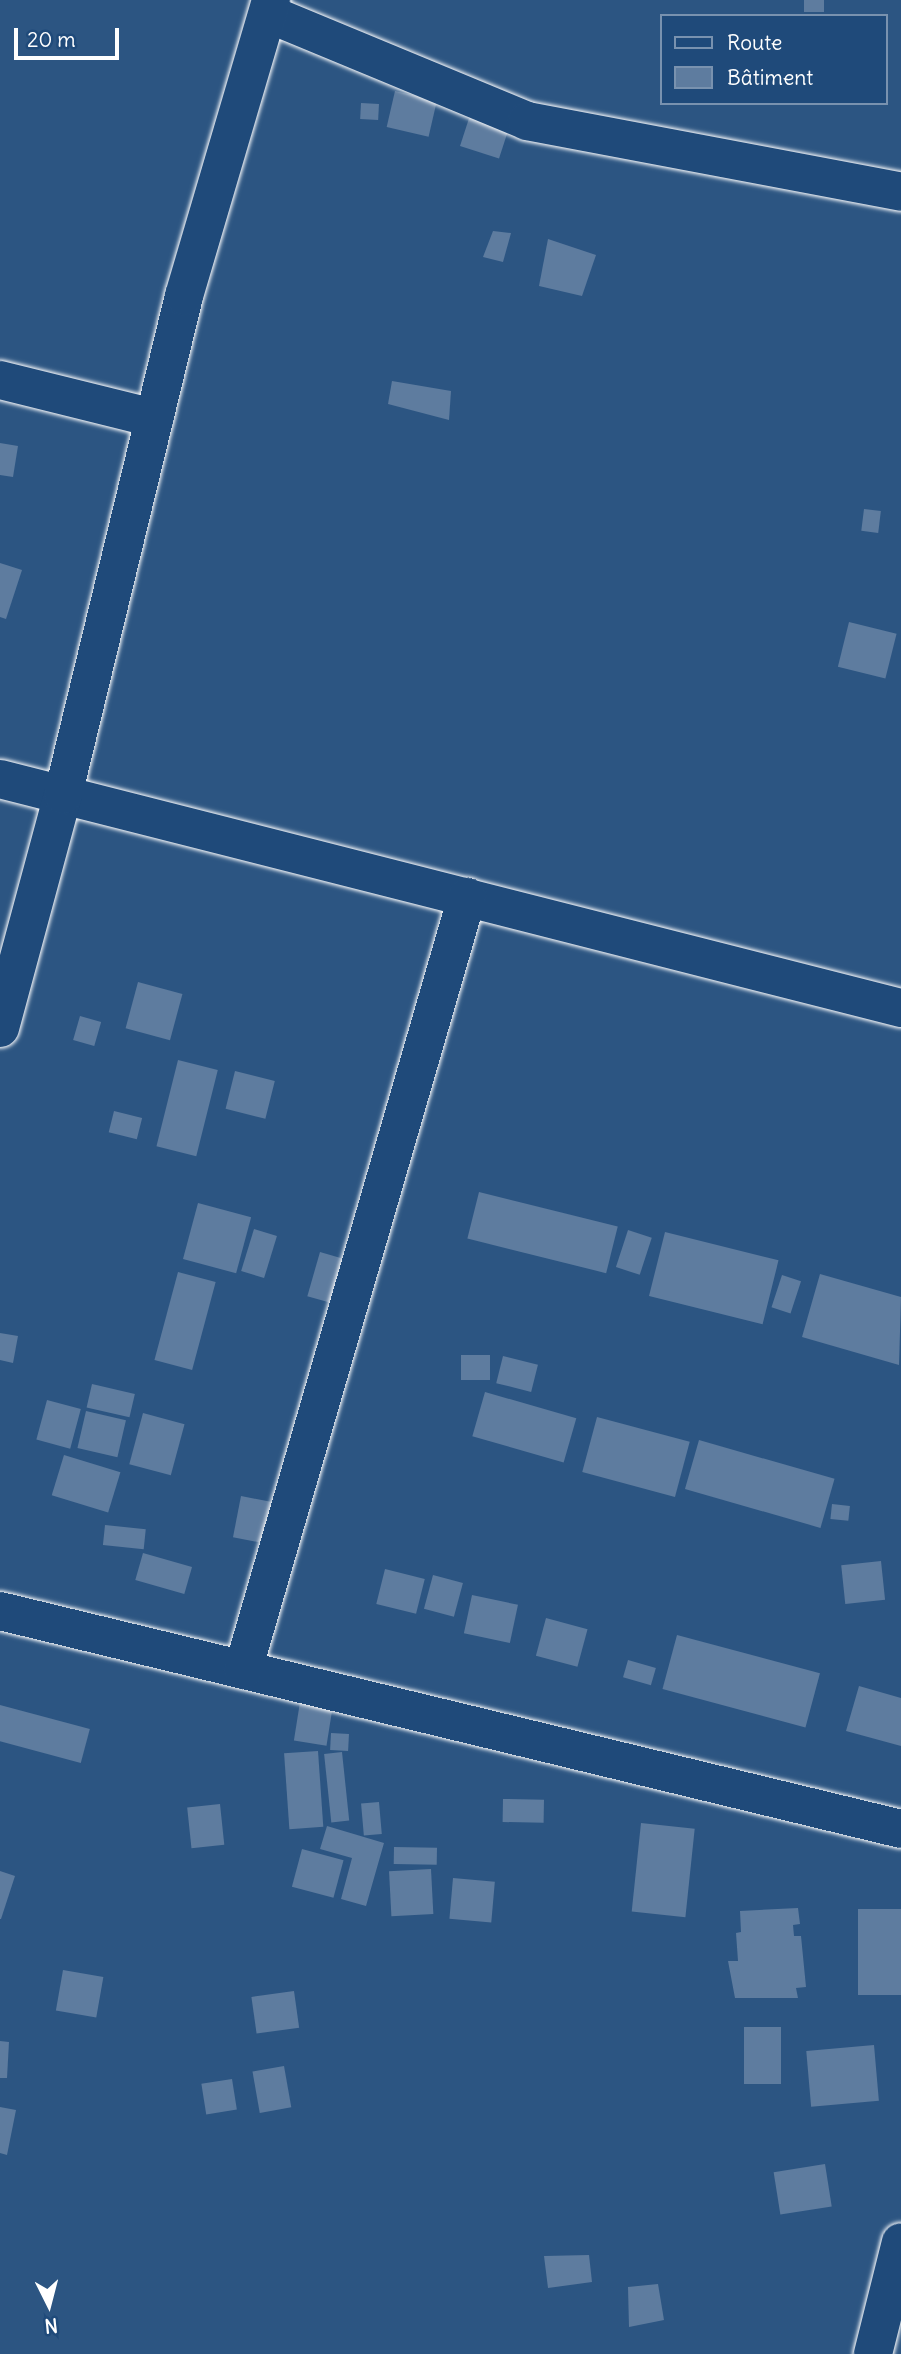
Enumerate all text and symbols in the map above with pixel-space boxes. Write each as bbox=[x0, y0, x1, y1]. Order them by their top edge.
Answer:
scale bar bbox=[18, 14, 122, 58]
legend bbox=[660, 14, 887, 105]
text: 20 m bbox=[27, 26, 76, 53]
text: Route bbox=[727, 29, 782, 56]
text: Bâtiment bbox=[727, 64, 813, 91]
north arrow bbox=[14, 2270, 84, 2340]
text: N bbox=[43, 2313, 59, 2339]

